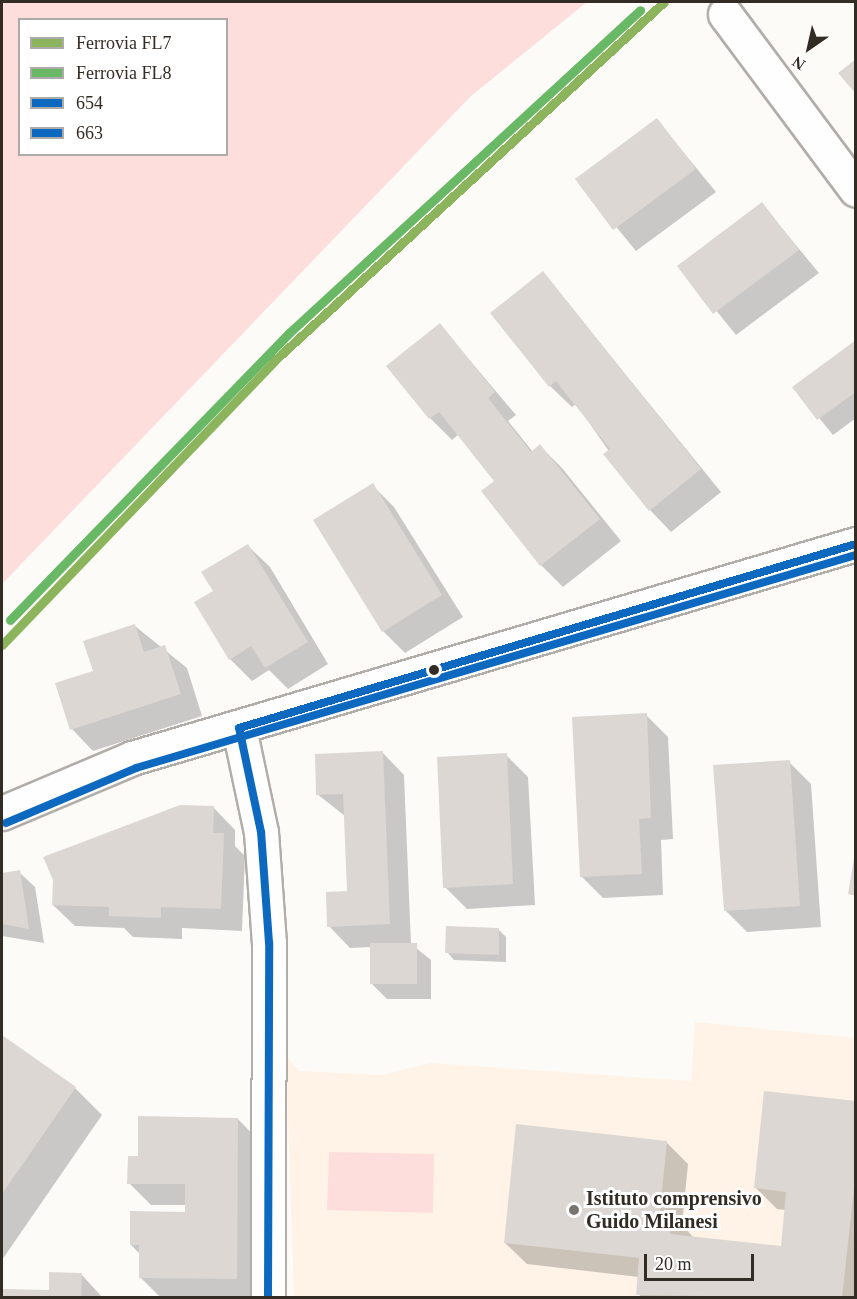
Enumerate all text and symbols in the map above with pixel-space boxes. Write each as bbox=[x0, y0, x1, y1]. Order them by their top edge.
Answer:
legend bbox=[18, 18, 228, 156]
north arrow bbox=[779, 18, 839, 78]
text: Ferrovia FL7 bbox=[76, 33, 171, 53]
text: N bbox=[789, 53, 808, 74]
text: Ferrovia FL8 bbox=[76, 63, 171, 83]
text: 654 bbox=[76, 93, 103, 113]
text: 663 bbox=[76, 123, 103, 143]
unlabelled marker bbox=[428, 664, 440, 676]
place label: Istituto comprensivo Guido Milanesi bbox=[586, 1186, 762, 1233]
marker: Istituto comprensivo Guido Milanesi bbox=[567, 1203, 581, 1217]
scale bar bbox=[647, 1242, 756, 1280]
text: 20 m bbox=[655, 1254, 692, 1274]

